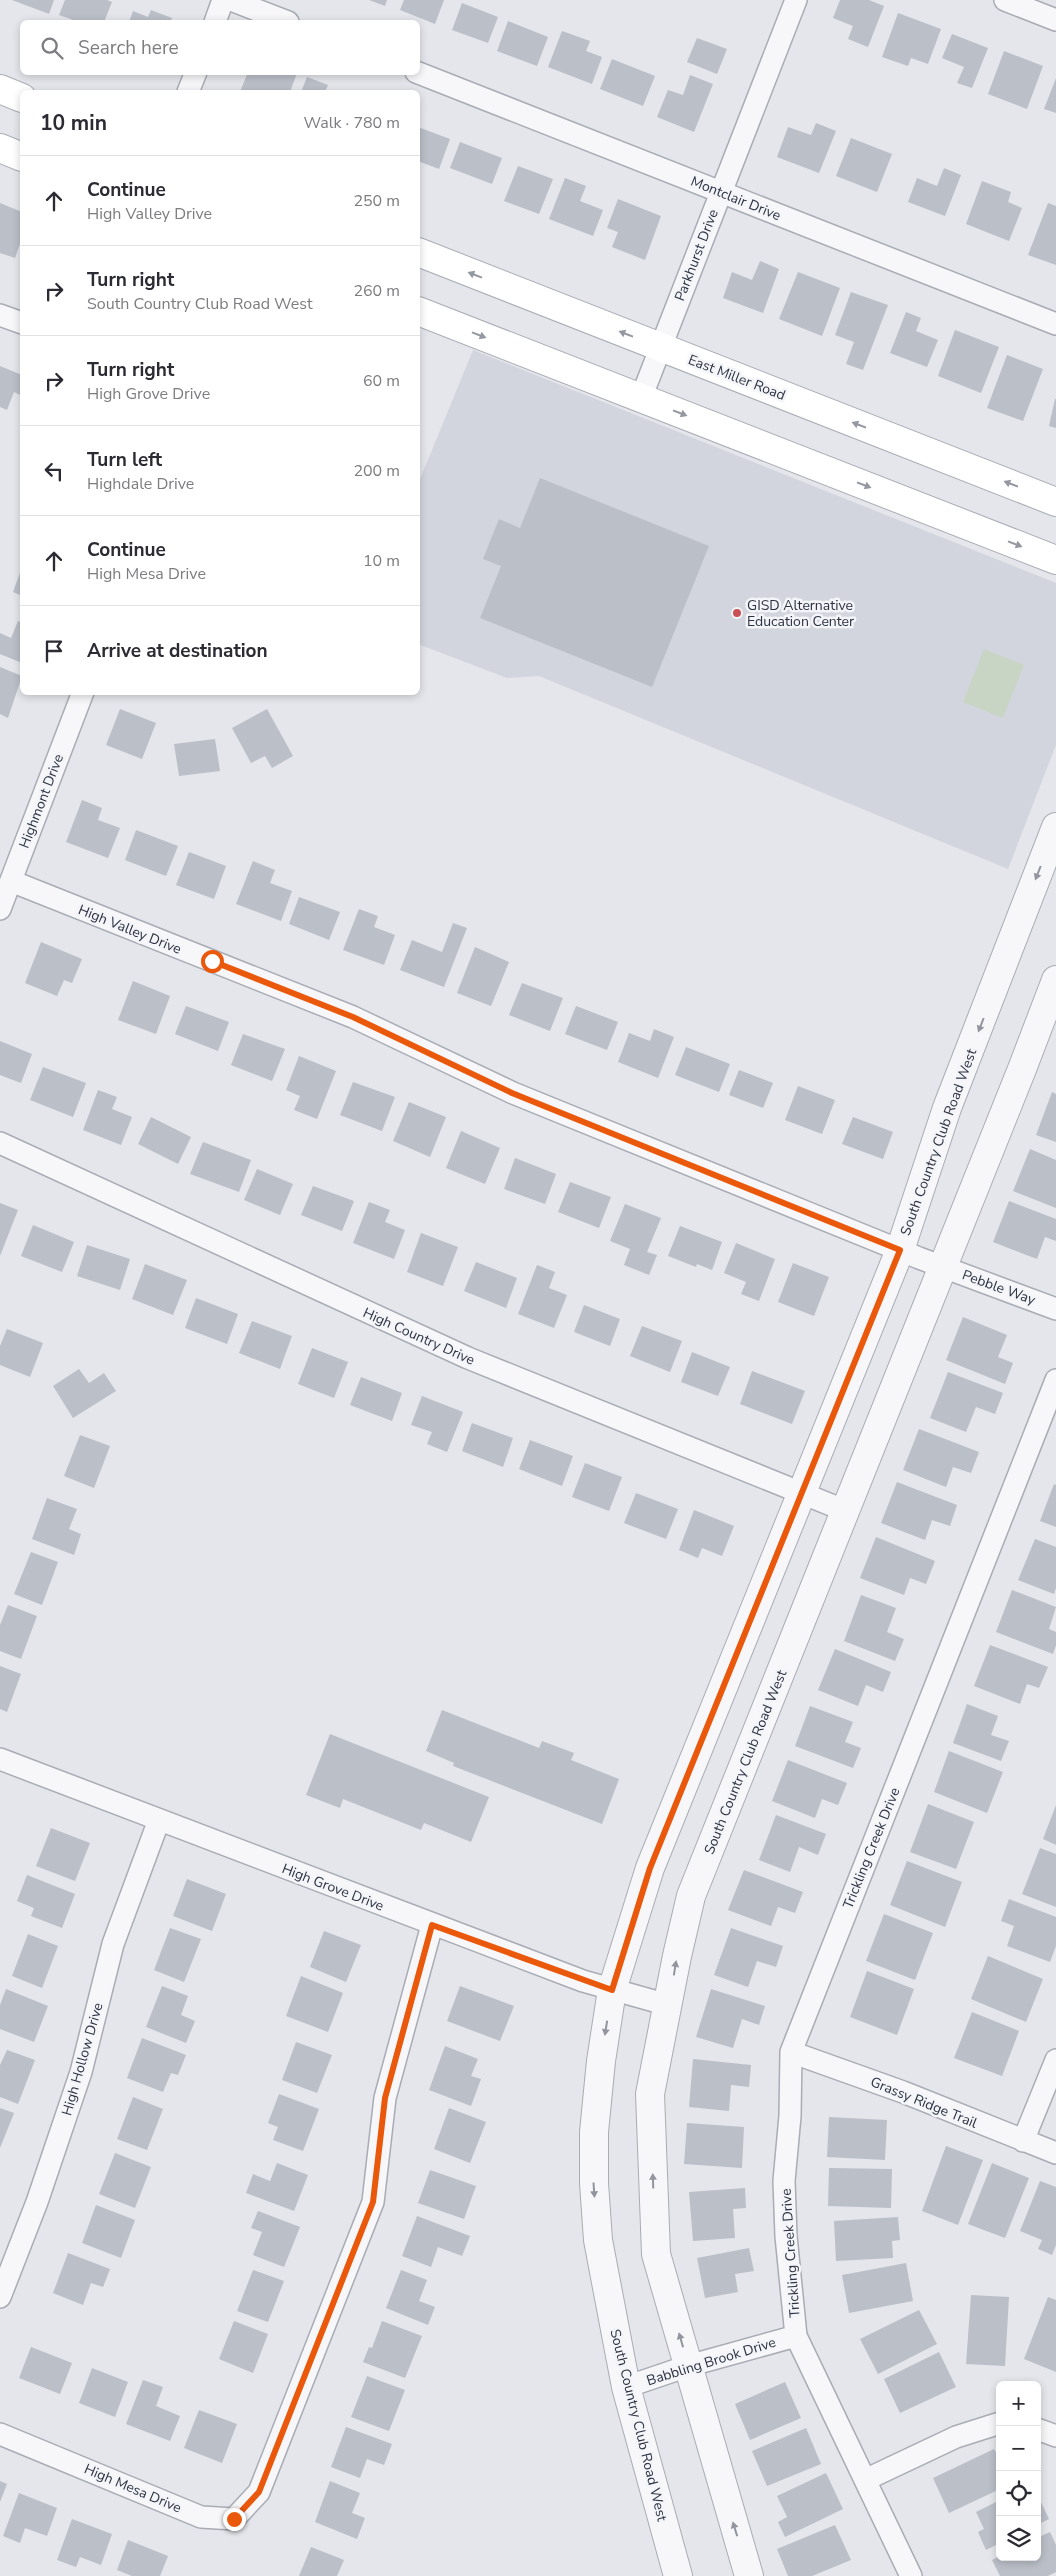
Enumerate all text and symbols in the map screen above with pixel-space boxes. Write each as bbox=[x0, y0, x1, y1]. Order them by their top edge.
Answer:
search box bbox=[20, 20, 420, 75]
icon: search bbox=[38, 34, 66, 62]
text: Search here bbox=[78, 35, 179, 61]
text: 10 min bbox=[40, 109, 107, 137]
text: Walk · 780 m bbox=[304, 112, 400, 134]
street label: Montclair Drive bbox=[688, 172, 784, 225]
text: Continue bbox=[87, 177, 166, 203]
icon: ahead bbox=[40, 187, 68, 215]
text: 250 m bbox=[353, 190, 400, 212]
text: High Valley Drive bbox=[87, 203, 212, 225]
street label: Parkhurst Drive bbox=[670, 206, 723, 304]
text: Turn right bbox=[87, 267, 174, 293]
one-way arrow bbox=[468, 270, 482, 278]
icon: right bbox=[40, 277, 68, 305]
text: 260 m bbox=[353, 280, 400, 302]
text: South Country Club Road West bbox=[87, 293, 313, 315]
one-way arrow bbox=[619, 330, 634, 337]
one-way arrow bbox=[472, 331, 487, 339]
street label: East Miller Road bbox=[685, 350, 788, 405]
text: Turn right bbox=[87, 357, 174, 383]
icon: right bbox=[40, 367, 68, 395]
text: 60 m bbox=[363, 370, 400, 392]
text: High Grove Drive bbox=[87, 383, 210, 405]
one-way arrow bbox=[672, 410, 687, 417]
one-way arrow bbox=[851, 421, 866, 429]
text: Turn left bbox=[87, 447, 162, 473]
icon: left bbox=[40, 457, 68, 485]
text: 200 m bbox=[353, 460, 400, 482]
text: Highdale Drive bbox=[87, 473, 194, 495]
one-way arrow bbox=[1003, 480, 1018, 487]
one-way arrow bbox=[856, 482, 871, 489]
text: Continue bbox=[87, 537, 166, 563]
one-way arrow bbox=[1008, 540, 1023, 548]
icon: ahead bbox=[40, 547, 68, 575]
text: 10 m bbox=[363, 550, 400, 572]
text: High Mesa Drive bbox=[87, 563, 206, 585]
place label: GISD Alternative Education Center bbox=[747, 596, 854, 631]
marker: GISD Alternative Education Center bbox=[731, 607, 743, 619]
icon: arrive bbox=[40, 637, 68, 665]
text: Arrive at destination bbox=[87, 638, 268, 664]
street label: Highmont Drive bbox=[15, 751, 68, 851]
one-way arrow bbox=[1034, 866, 1042, 881]
street label: High Valley Drive bbox=[75, 900, 184, 959]
route start bbox=[201, 950, 224, 973]
one-way arrow bbox=[976, 1018, 984, 1032]
street label: South Country Club Road West bbox=[896, 1046, 981, 1238]
street label: Pebble Way bbox=[960, 1265, 1039, 1310]
street label: High Country Drive bbox=[360, 1303, 478, 1370]
street label: South Country Club Road West bbox=[700, 1667, 791, 1857]
street label: Trickling Creek Drive bbox=[838, 1785, 904, 1912]
street label: High Grove Drive bbox=[279, 1859, 387, 1916]
one-way arrow bbox=[671, 1960, 679, 1976]
street label: High Hollow Drive bbox=[57, 2000, 108, 2118]
one-way arrow bbox=[602, 2021, 610, 2037]
street label: Grassy Ridge Trail bbox=[867, 2072, 981, 2133]
one-way arrow bbox=[649, 2172, 657, 2188]
one-way arrow bbox=[591, 2182, 599, 2198]
street label: Trickling Creek Drive bbox=[777, 2188, 804, 2318]
street label: South Country Club Road West bbox=[605, 2327, 672, 2523]
one-way arrow bbox=[676, 2332, 684, 2347]
street label: Babbling Brook Drive bbox=[644, 2333, 778, 2390]
map controls bbox=[996, 2381, 1041, 2561]
button: + bbox=[996, 2381, 1041, 2426]
button: − bbox=[996, 2426, 1041, 2471]
street label: High Mesa Drive bbox=[81, 2459, 184, 2518]
button: locate bbox=[996, 2471, 1041, 2516]
route end bbox=[223, 2508, 246, 2531]
button: layers bbox=[996, 2516, 1041, 2561]
one-way arrow bbox=[731, 2522, 738, 2537]

